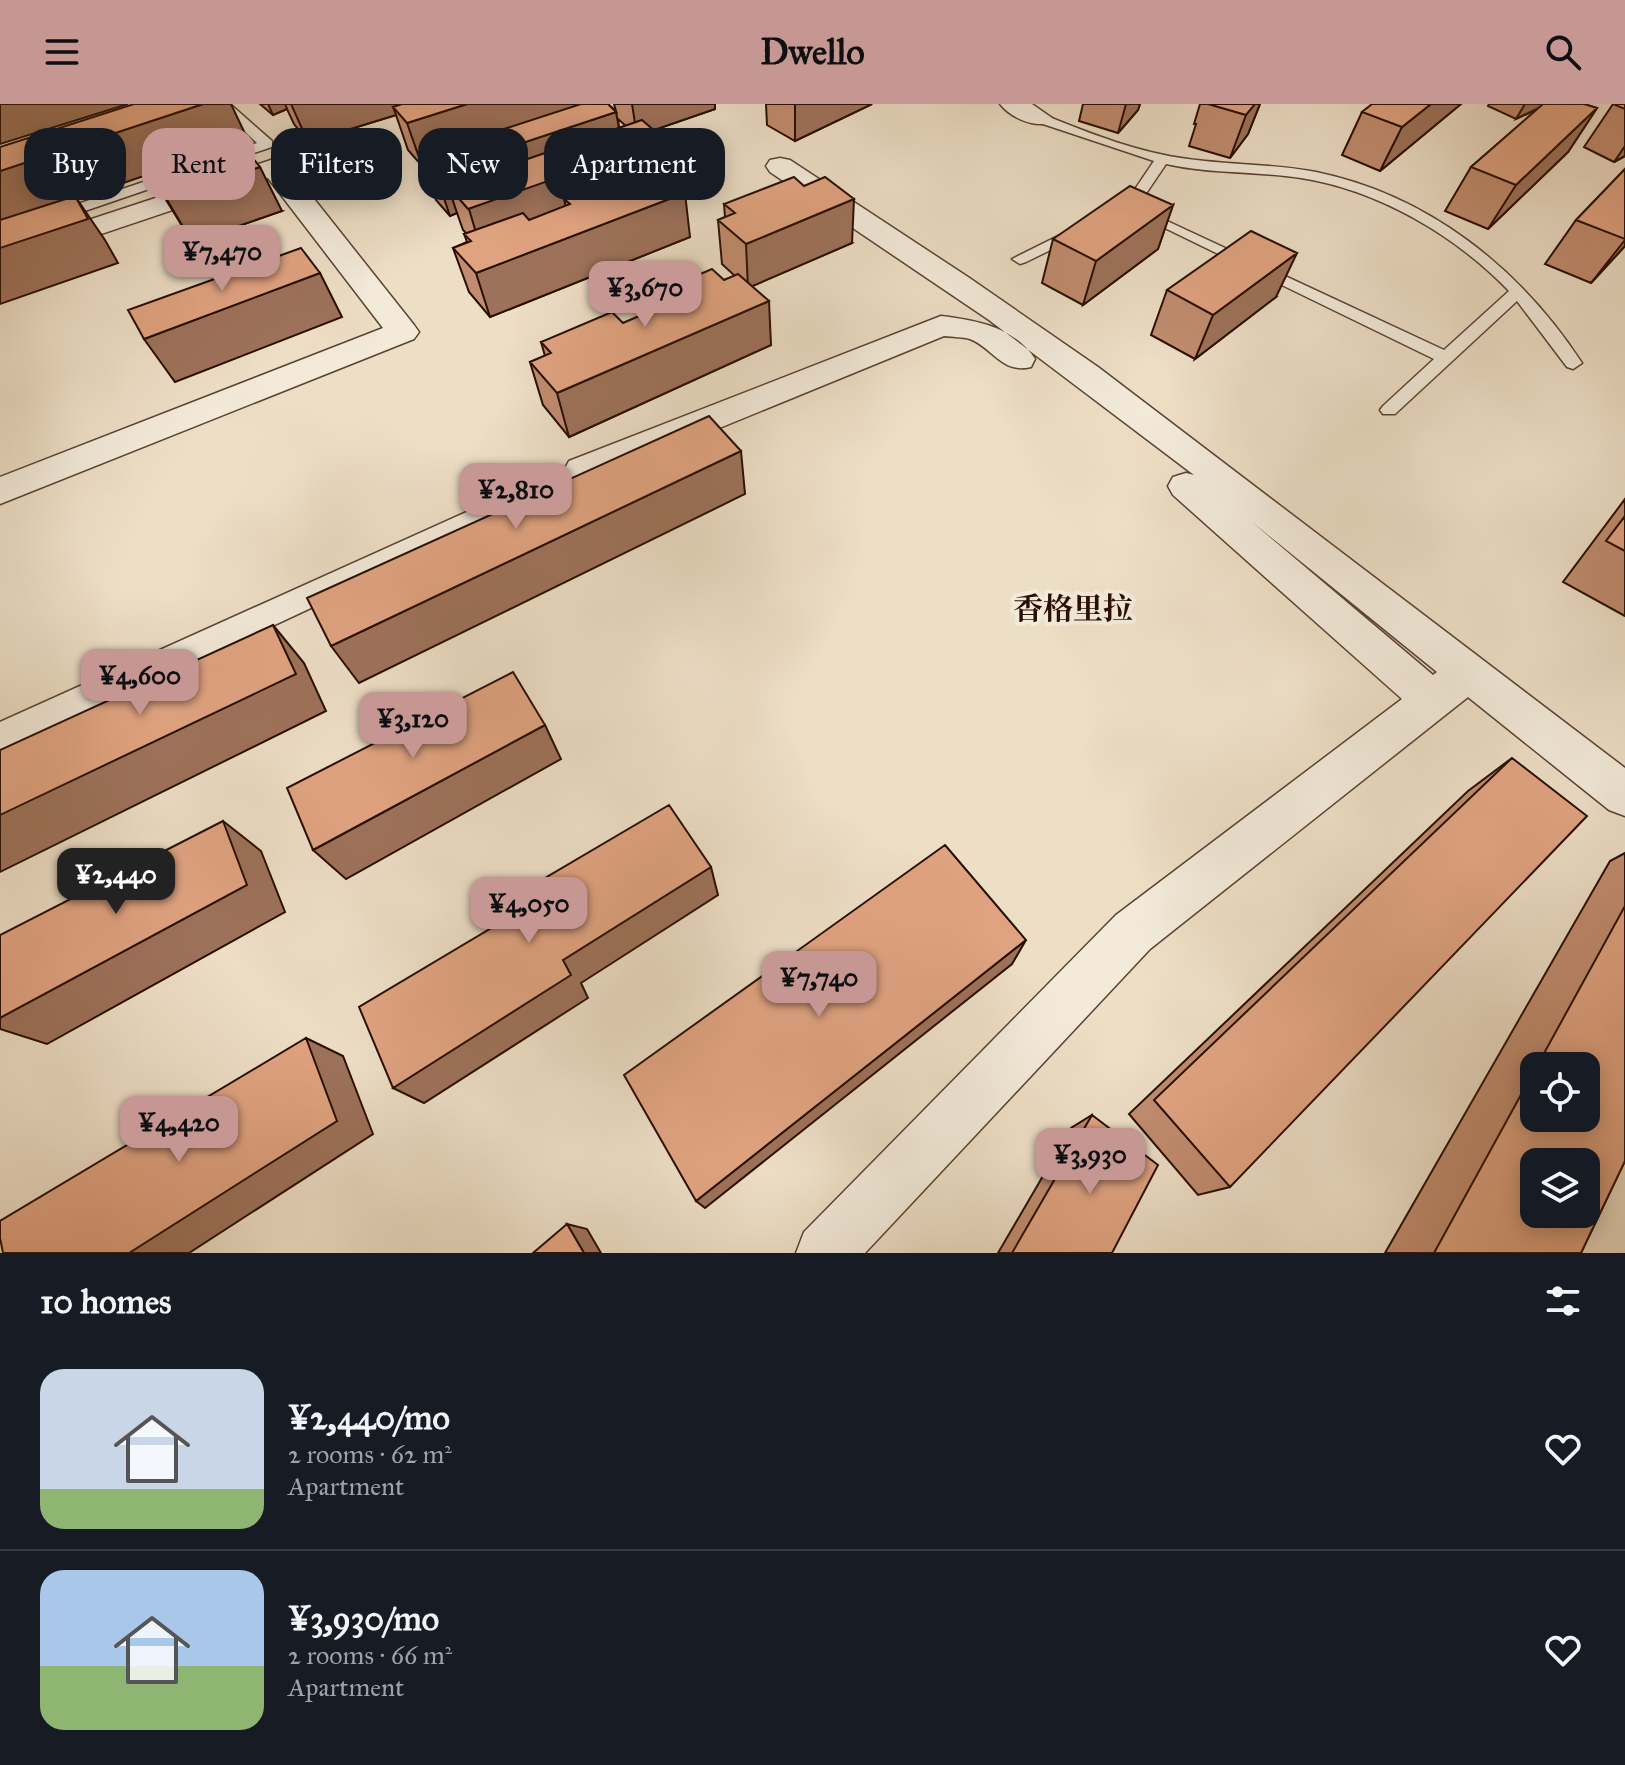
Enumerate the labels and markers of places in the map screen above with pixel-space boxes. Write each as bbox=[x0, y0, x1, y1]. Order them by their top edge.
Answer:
pin: ¥7,470 bbox=[157, 225, 287, 293]
pin: ¥3,670 bbox=[580, 261, 710, 329]
pin: ¥2,810 bbox=[451, 463, 581, 531]
pin: ¥4,600 bbox=[75, 649, 205, 717]
pin: ¥3,120 bbox=[348, 692, 478, 760]
pin: ¥2,440 bbox=[51, 848, 181, 916]
pin: ¥4,050 bbox=[464, 877, 594, 945]
pin: ¥7,740 bbox=[754, 951, 884, 1019]
pin: ¥4,420 bbox=[114, 1096, 244, 1164]
pin: ¥3,930 bbox=[1025, 1128, 1155, 1196]

